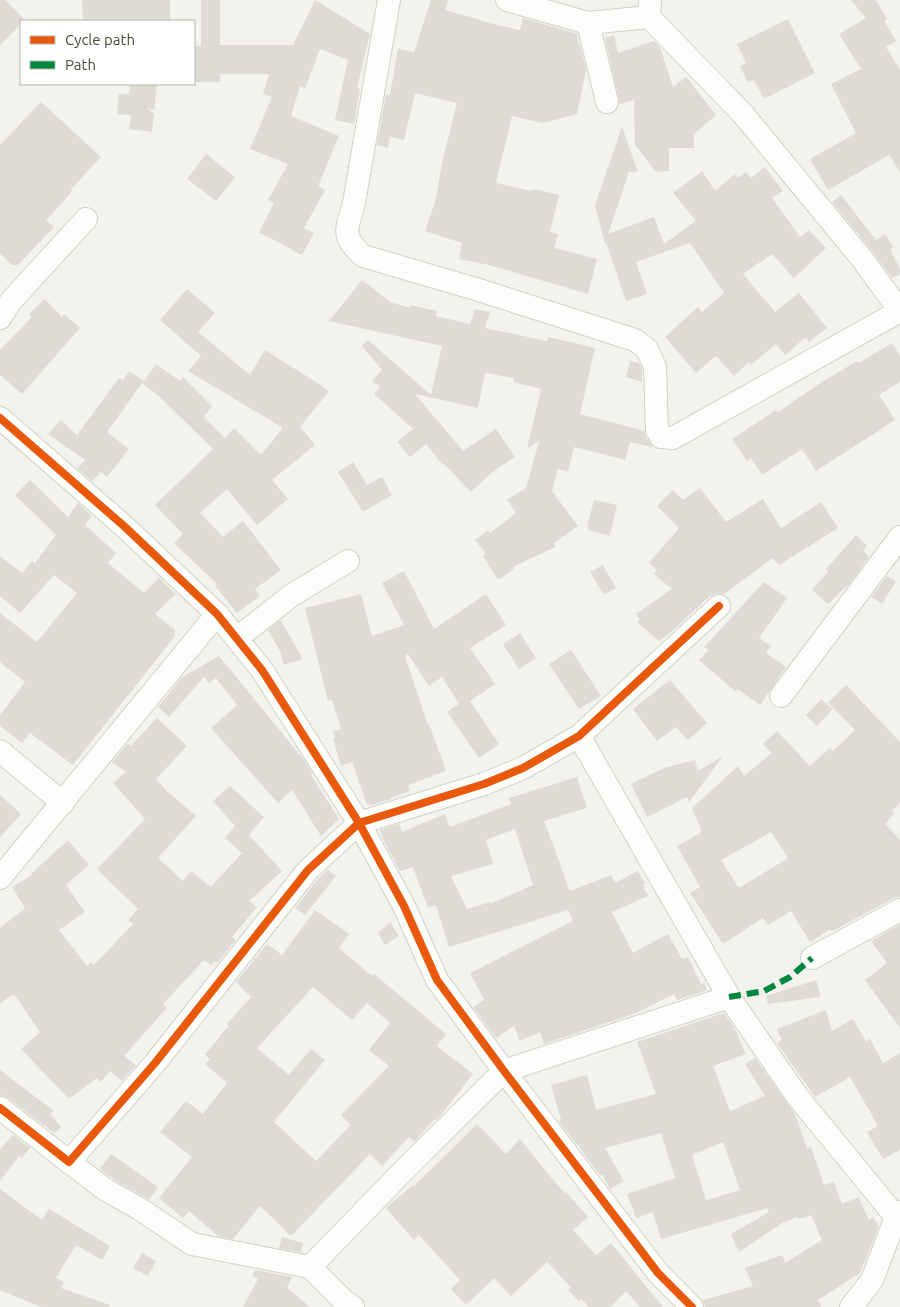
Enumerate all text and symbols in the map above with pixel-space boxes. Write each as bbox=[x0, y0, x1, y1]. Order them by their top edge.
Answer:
legend bbox=[20, 20, 195, 85]
text: Cycle path bbox=[65, 31, 135, 48]
text: Path bbox=[65, 56, 96, 73]

